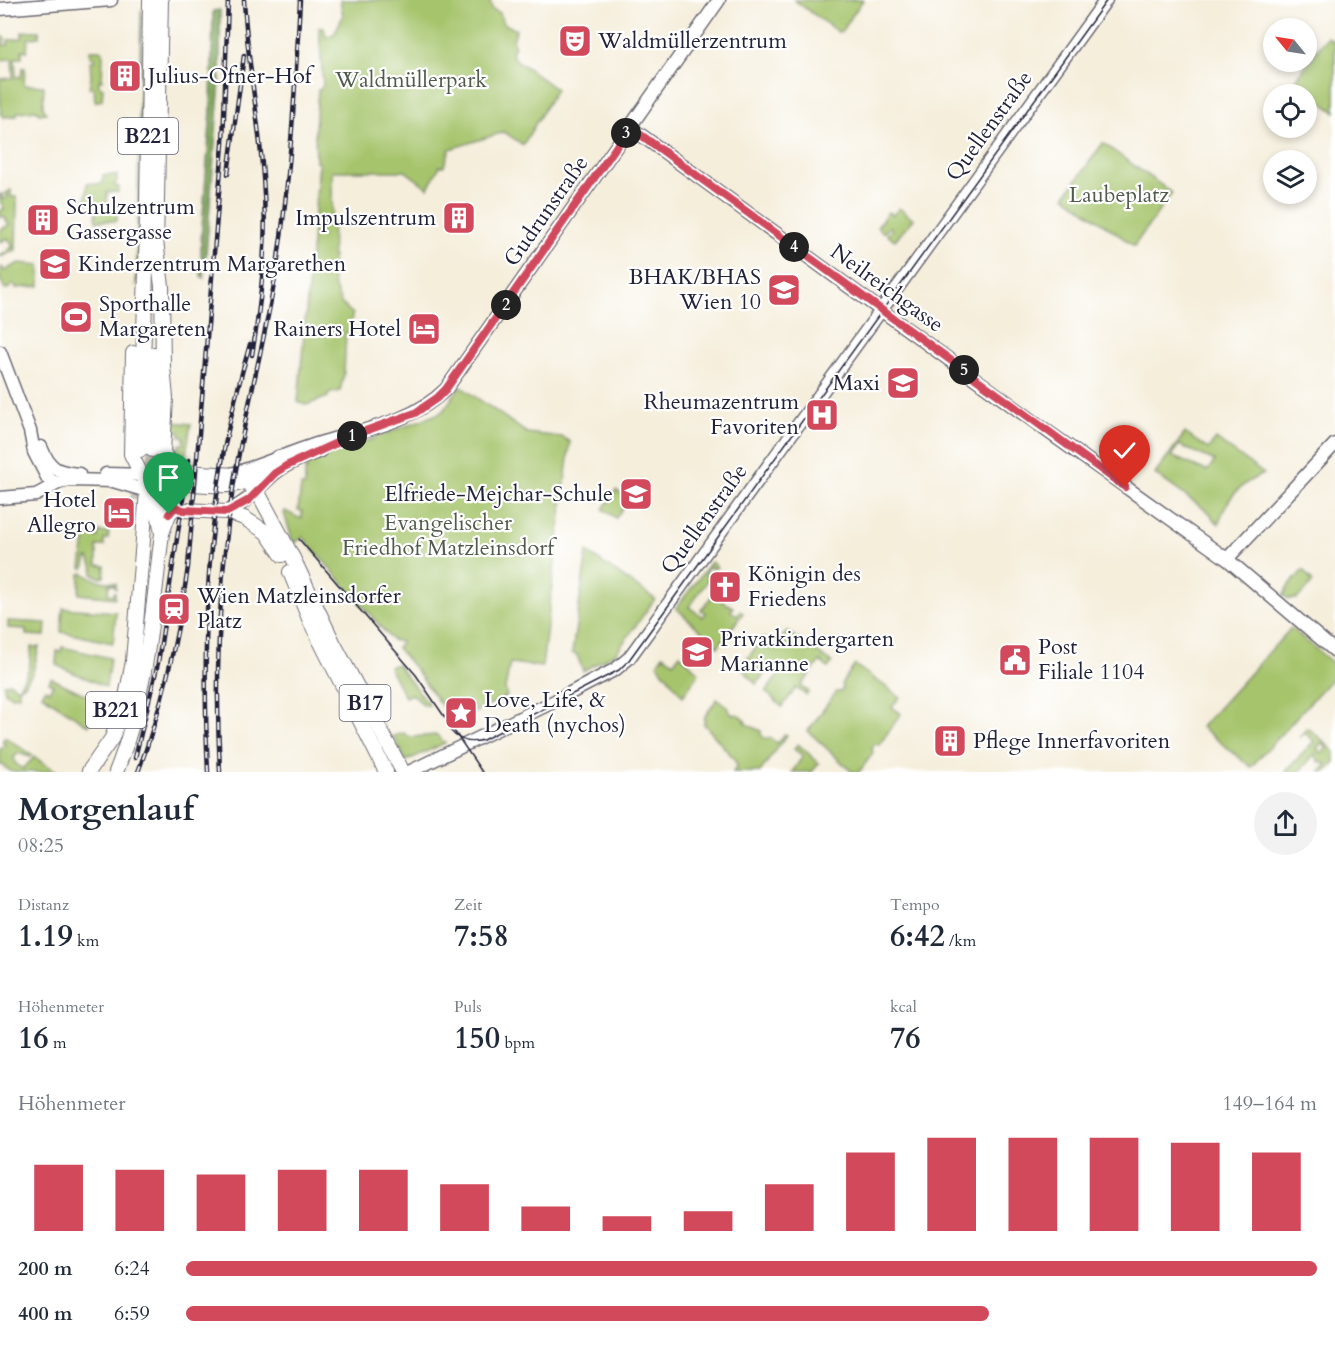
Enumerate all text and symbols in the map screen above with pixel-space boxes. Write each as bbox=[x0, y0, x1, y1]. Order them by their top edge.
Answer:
north arrow bbox=[1263, 18, 1317, 72]
map controls bbox=[1263, 18, 1317, 204]
theatre icon: Waldmüllerzentrum bbox=[557, 23, 593, 59]
place label: Waldmüllerzentrum bbox=[597, 26, 787, 56]
building icon: Julius-Ofner-Hof bbox=[107, 58, 143, 94]
place label: Julius-Ofner-Hof bbox=[145, 61, 315, 91]
park label: Waldmüllerpark bbox=[334, 65, 487, 95]
street label: Quellenstraße bbox=[939, 65, 1039, 187]
button: locate bbox=[1263, 84, 1317, 138]
road number: B221 bbox=[118, 118, 178, 154]
pin: 3 bbox=[611, 118, 641, 148]
text: 3 bbox=[622, 122, 630, 144]
street label: Gudrunstraße bbox=[497, 150, 595, 272]
button: layers bbox=[1263, 150, 1317, 204]
park label: Laubeplatz bbox=[1069, 180, 1169, 210]
place label: Schulzentrum Gassergasse bbox=[66, 192, 195, 247]
building icon: Impulszentrum bbox=[441, 200, 477, 236]
building icon: Schulzentrum Gassergasse bbox=[25, 202, 61, 238]
place label: Impulszentrum bbox=[295, 203, 436, 233]
pin: 4 bbox=[779, 232, 809, 262]
text: 4 bbox=[790, 236, 798, 258]
street label: Neilreichgasse bbox=[824, 237, 950, 339]
school or university icon: Kinderzentrum Margarethen bbox=[37, 246, 73, 282]
place label: Kinderzentrum Margarethen bbox=[78, 249, 347, 279]
place label: BHAK/BHAS Wien 10 bbox=[628, 262, 761, 317]
school or university icon: BHAK/BHAS Wien 10 bbox=[766, 272, 802, 308]
place label: Sporthalle Margareten bbox=[99, 289, 207, 344]
pin: 2 bbox=[491, 290, 521, 320]
text: 2 bbox=[502, 294, 510, 316]
sports icon: Sporthalle Margareten bbox=[58, 299, 94, 335]
hotel icon: Rainers Hotel bbox=[406, 311, 442, 347]
place label: Rainers Hotel bbox=[273, 314, 401, 344]
pin: 5 bbox=[949, 355, 979, 385]
text: 5 bbox=[960, 359, 968, 381]
school or university icon: Maxi bbox=[885, 365, 921, 401]
place label: Maxi bbox=[833, 368, 880, 398]
place label: Rheumazentrum Favoriten bbox=[644, 387, 799, 442]
hospital icon: Rheumazentrum Favoriten bbox=[804, 397, 840, 433]
pin: 1 bbox=[337, 421, 367, 451]
text: 1 bbox=[348, 425, 356, 447]
pin bbox=[1099, 425, 1150, 487]
icon: check bbox=[1108, 434, 1141, 467]
pin bbox=[143, 452, 194, 514]
street label: Quellenstraße bbox=[654, 458, 754, 580]
icon: arrive bbox=[152, 461, 185, 494]
school or university icon: Elfriede-Mejchar-Schule bbox=[618, 476, 654, 512]
place label: Elfriede-Mejchar-Schule bbox=[384, 479, 613, 509]
place label: Hotel Allegro bbox=[27, 485, 96, 540]
hotel icon: Hotel Allegro bbox=[101, 495, 137, 531]
park label: Evangelischer Friedhof Matzleinsdorf bbox=[342, 508, 557, 563]
place label: Königin des Friedens bbox=[748, 559, 861, 614]
church icon: Königin des Friedens bbox=[707, 569, 743, 605]
place label: Wien Matzleinsdorfer Platz bbox=[196, 581, 402, 636]
station icon: Wien Matzleinsdorfer Platz bbox=[156, 591, 192, 627]
place label: Privatkindergarten Marianne bbox=[720, 624, 895, 679]
place label: Post Filiale 1104 bbox=[1038, 632, 1145, 687]
school or university icon: Privatkindergarten Marianne bbox=[679, 634, 715, 670]
public building icon: Post Filiale 1104 bbox=[997, 642, 1033, 678]
road number: B17 bbox=[340, 685, 391, 721]
place label: Love, Life, & Death (nychos) bbox=[484, 685, 626, 740]
road number: B221 bbox=[86, 692, 146, 728]
place icon: Love, Life, & Death (nychos) bbox=[443, 695, 479, 731]
building icon: Pflege Innerfavoriten bbox=[932, 723, 968, 759]
place label: Pflege Innerfavoriten bbox=[973, 726, 1171, 756]
text: Morgenlauf bbox=[18, 787, 194, 832]
button: share bbox=[1254, 792, 1317, 855]
text: 08:25 bbox=[18, 832, 64, 859]
text: Distanz bbox=[18, 894, 69, 916]
text: Zeit bbox=[454, 894, 482, 916]
text: Tempo bbox=[890, 894, 940, 916]
text: 1.19 bbox=[18, 916, 73, 957]
text: 7:58 bbox=[454, 916, 509, 957]
text: 6:42 bbox=[890, 916, 945, 957]
text: km bbox=[73, 930, 99, 952]
text: /km bbox=[945, 930, 976, 952]
text: Höhenmeter bbox=[18, 996, 104, 1018]
text: Puls bbox=[454, 996, 482, 1018]
text: kcal bbox=[890, 996, 917, 1018]
text: 16 bbox=[18, 1018, 49, 1059]
text: 150 bbox=[454, 1018, 500, 1059]
text: 76 bbox=[890, 1018, 921, 1059]
text: m bbox=[49, 1032, 67, 1054]
text: bpm bbox=[500, 1032, 535, 1054]
text: Höhenmeter bbox=[18, 1090, 126, 1117]
text: 149–164 m bbox=[1222, 1090, 1317, 1117]
text: 200 m bbox=[18, 1255, 73, 1282]
text: 6:24 bbox=[114, 1255, 150, 1282]
text: 400 m bbox=[18, 1300, 73, 1327]
text: 6:59 bbox=[114, 1300, 150, 1327]

